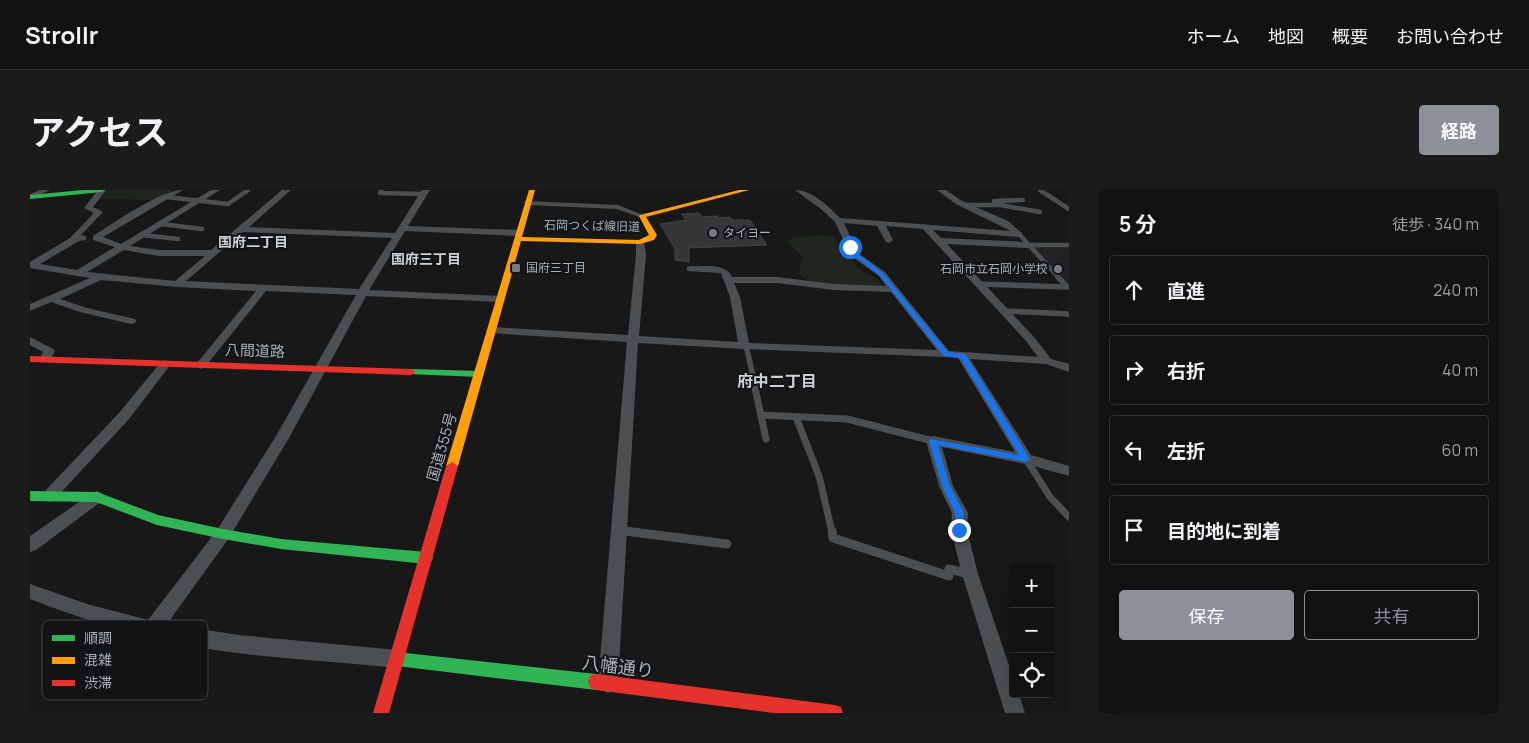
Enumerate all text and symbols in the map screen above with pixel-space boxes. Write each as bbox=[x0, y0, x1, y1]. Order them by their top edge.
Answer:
text: Strollr bbox=[25, 18, 98, 51]
text: ホーム bbox=[1187, 24, 1240, 48]
text: 地図 bbox=[1268, 24, 1304, 48]
text: 概要 bbox=[1332, 24, 1368, 48]
text: お問い合わせ bbox=[1396, 24, 1504, 48]
button: 経路 bbox=[1419, 105, 1499, 155]
text: アクセス bbox=[30, 108, 168, 156]
text: 5 分 bbox=[1119, 210, 1157, 238]
text: 徒歩 · 340 m bbox=[1392, 213, 1479, 235]
street label: 石岡つくば線旧道 bbox=[544, 216, 640, 235]
place label: タイヨー bbox=[723, 224, 771, 241]
marker: タイヨー bbox=[707, 227, 719, 239]
district label: 国府二丁目 bbox=[218, 232, 288, 251]
route start bbox=[839, 236, 862, 259]
district label: 国府三丁目 bbox=[391, 249, 461, 268]
place label: 国府三丁目 bbox=[526, 259, 586, 276]
place label: 石岡市立石岡小学校 bbox=[940, 260, 1048, 277]
marker: 国府三丁目 bbox=[510, 262, 522, 274]
marker: 石岡市立石岡小学校 bbox=[1052, 263, 1064, 275]
icon: ahead bbox=[1120, 276, 1148, 304]
text: 直進 bbox=[1167, 278, 1205, 304]
text: 240 m bbox=[1433, 279, 1478, 301]
street label: 八間道路 bbox=[225, 339, 285, 362]
icon: right bbox=[1120, 356, 1148, 384]
text: 右折 bbox=[1167, 358, 1205, 384]
text: 40 m bbox=[1442, 359, 1478, 381]
district label: 府中二丁目 bbox=[737, 370, 817, 392]
street label: 国道355号 bbox=[422, 410, 461, 484]
icon: left bbox=[1120, 436, 1148, 464]
text: 左折 bbox=[1167, 438, 1205, 464]
text: 60 m bbox=[1442, 439, 1478, 461]
icon: arrive bbox=[1120, 516, 1148, 544]
text: 目的地に到着 bbox=[1167, 518, 1281, 544]
route end bbox=[948, 519, 971, 542]
map controls bbox=[1009, 563, 1054, 698]
button: + bbox=[1009, 563, 1054, 608]
button: 保存 bbox=[1119, 590, 1294, 640]
button: 共有 bbox=[1304, 590, 1479, 640]
button: − bbox=[1009, 608, 1054, 653]
legend bbox=[42, 620, 208, 700]
text: 順調 bbox=[84, 628, 112, 647]
text: 混雑 bbox=[84, 650, 112, 669]
street label: 八幡通り bbox=[581, 650, 655, 682]
button: locate bbox=[1009, 653, 1054, 698]
text: 渋滞 bbox=[84, 673, 112, 692]

